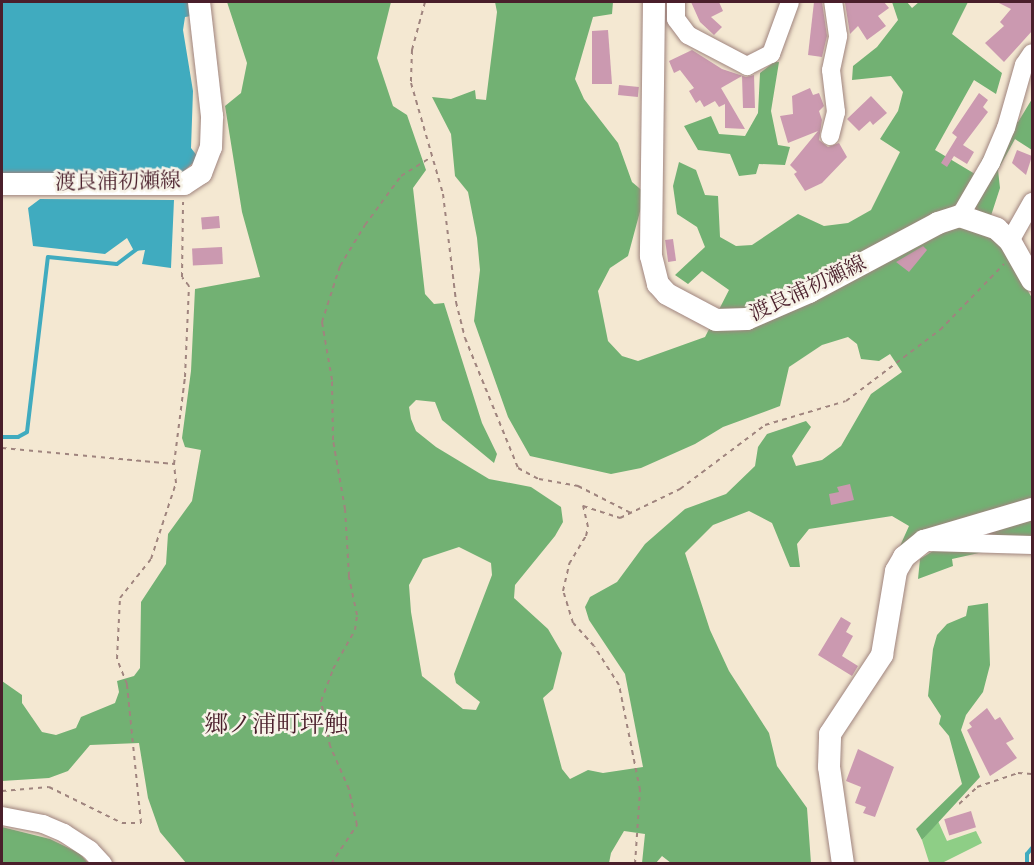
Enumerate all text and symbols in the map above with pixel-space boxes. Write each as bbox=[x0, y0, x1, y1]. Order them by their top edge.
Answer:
street label: 渡良浦初瀬線 bbox=[55, 168, 181, 196]
street label: 渡良浦初瀬線 bbox=[746, 251, 870, 327]
district label: 郷ノ浦町坪触 bbox=[204, 711, 348, 739]

